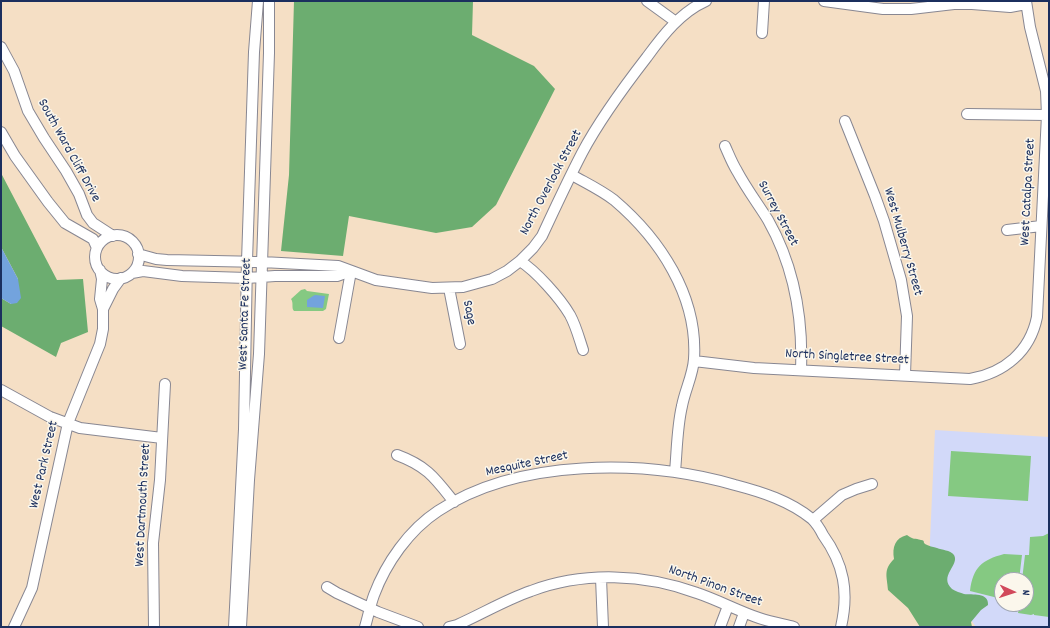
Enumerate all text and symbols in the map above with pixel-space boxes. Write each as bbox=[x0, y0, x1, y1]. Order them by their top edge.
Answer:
street label: South Ward Cliff Drive bbox=[33, 97, 103, 205]
street label: North Overlook Street bbox=[517, 127, 587, 239]
street label: West Catalpa Street bbox=[1018, 138, 1040, 246]
street label: Surrey Street bbox=[753, 178, 801, 250]
street label: West Mulberry Street bbox=[879, 186, 925, 298]
street label: West Santa Fe Street bbox=[236, 258, 256, 370]
street label: Sage bbox=[457, 299, 479, 327]
street label: North Singletree Street bbox=[785, 346, 909, 370]
street label: West Park Street bbox=[27, 419, 63, 511]
street label: West Dartmouth Street bbox=[132, 443, 156, 567]
street label: Mesquite Street bbox=[484, 448, 570, 482]
street label: North Pinon Street bbox=[666, 562, 764, 612]
north arrow bbox=[994, 572, 1034, 612]
text: N bbox=[1017, 589, 1033, 596]

